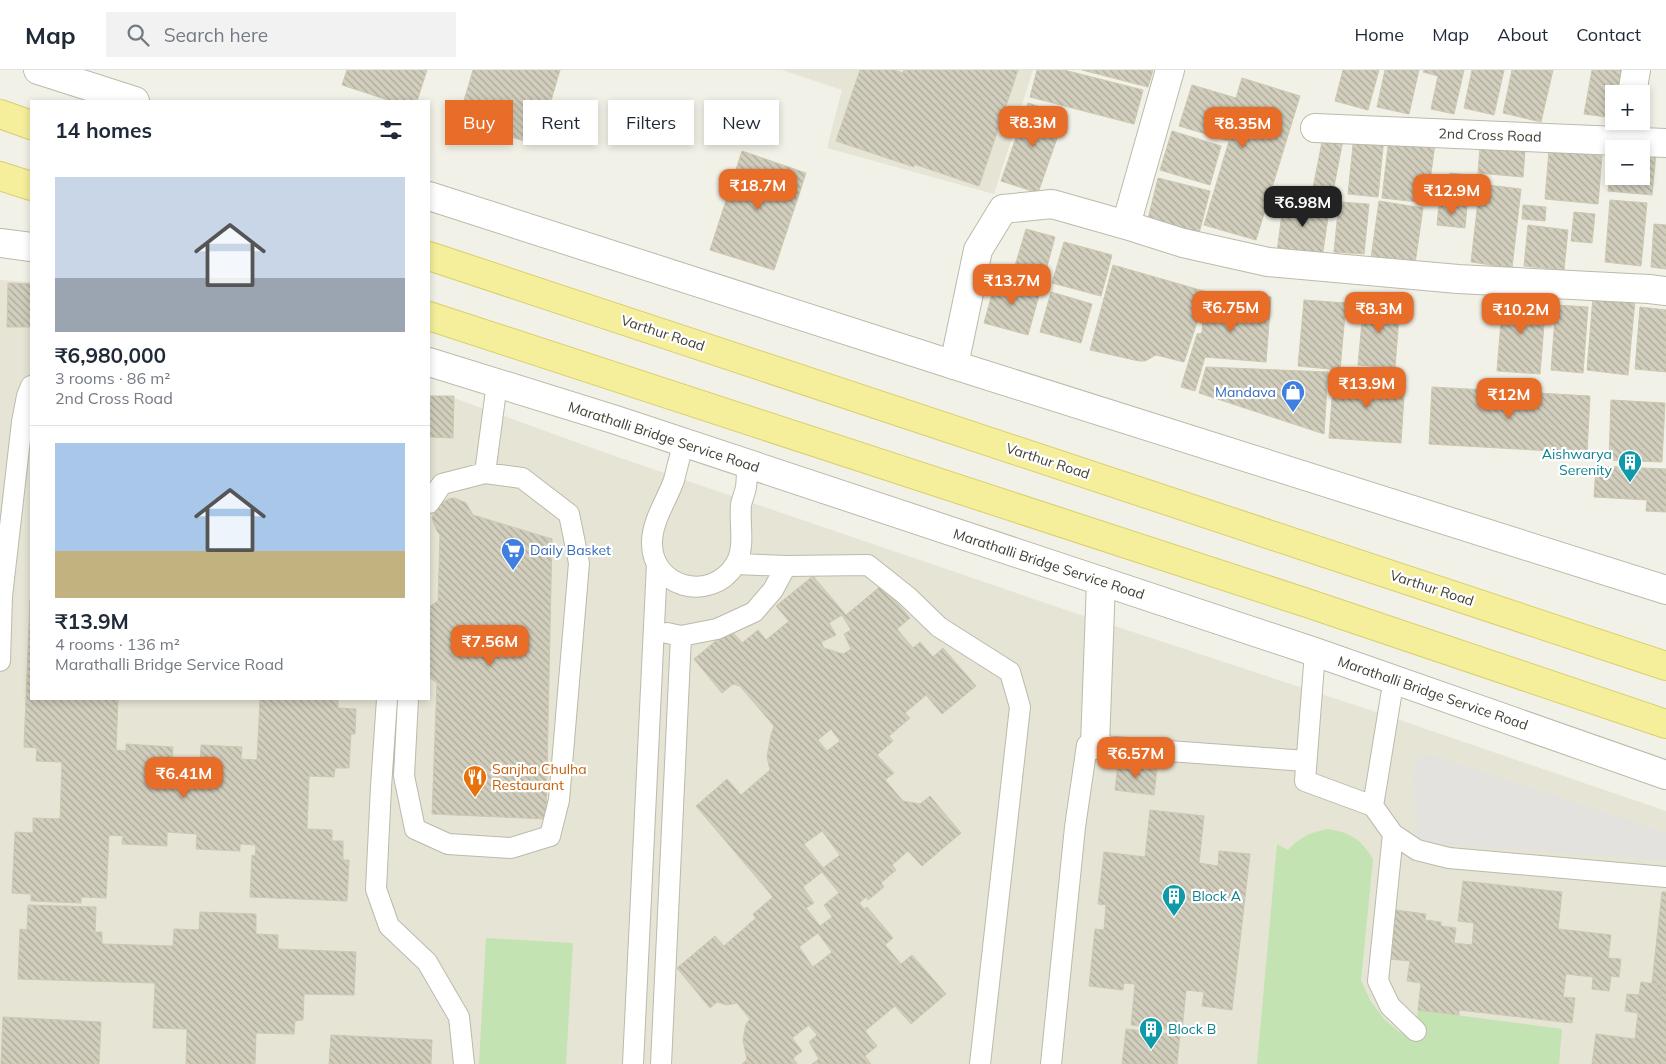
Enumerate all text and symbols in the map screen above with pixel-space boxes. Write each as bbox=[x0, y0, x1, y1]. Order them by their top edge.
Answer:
search box bbox=[106, 12, 456, 57]
text: Map bbox=[25, 20, 76, 50]
icon: search bbox=[124, 21, 152, 49]
text: Search here bbox=[164, 23, 268, 47]
text: Home bbox=[1354, 23, 1404, 46]
text: Map bbox=[1432, 23, 1469, 46]
text: About bbox=[1497, 23, 1548, 46]
text: Contact bbox=[1576, 23, 1641, 46]
map controls bbox=[1605, 85, 1650, 185]
button: + bbox=[1605, 85, 1650, 130]
chip: Buy bbox=[445, 100, 513, 145]
chip: Rent bbox=[523, 100, 598, 145]
chip: Filters bbox=[608, 100, 694, 145]
chip: New bbox=[704, 100, 779, 145]
pin: ₹8.3M bbox=[998, 106, 1068, 148]
pin: ₹8.35M bbox=[1202, 106, 1284, 149]
text: ₹8.3M bbox=[1010, 112, 1056, 132]
text: ₹8.35M bbox=[1215, 113, 1271, 133]
icon: filters bbox=[377, 116, 405, 144]
text: 14 homes bbox=[55, 117, 152, 143]
street label: 2nd Cross Road bbox=[1438, 124, 1542, 146]
button: − bbox=[1605, 140, 1650, 185]
pin: ₹18.7M bbox=[717, 168, 799, 211]
pin: ₹12.9M bbox=[1411, 174, 1493, 216]
text: ₹18.7M bbox=[730, 175, 786, 195]
text: ₹12.9M bbox=[1424, 180, 1480, 200]
pin: ₹6.98M bbox=[1262, 186, 1344, 228]
text: ₹6.98M bbox=[1275, 192, 1331, 212]
icon: home bbox=[185, 210, 275, 300]
pin: ₹13.7M bbox=[971, 264, 1053, 306]
text: ₹13.7M bbox=[984, 270, 1040, 290]
pin: ₹6.75M bbox=[1190, 290, 1272, 333]
pin: ₹8.3M bbox=[1344, 292, 1414, 334]
pin: ₹10.2M bbox=[1480, 292, 1562, 335]
text: ₹6.75M bbox=[1203, 297, 1259, 317]
text: ₹8.3M bbox=[1356, 298, 1402, 318]
text: ₹10.2M bbox=[1493, 299, 1549, 319]
street label: Varthur Road bbox=[619, 311, 707, 355]
text: ₹6,980,000 bbox=[55, 342, 166, 368]
pin: ₹13.9M bbox=[1326, 366, 1408, 409]
text: 3 rooms · 86 m² bbox=[55, 368, 170, 388]
text: ₹13.9M bbox=[1339, 373, 1395, 393]
pin: ₹12M bbox=[1479, 378, 1539, 420]
shop icon: Mandava bbox=[1280, 379, 1306, 413]
place label: Mandava bbox=[1215, 383, 1276, 401]
text: ₹12M bbox=[1488, 384, 1530, 404]
text: 2nd Cross Road bbox=[55, 388, 173, 408]
street label: Marathalli Bridge Service Road bbox=[566, 398, 762, 476]
street label: Varthur Road bbox=[1004, 439, 1092, 483]
place label: Aishwarya Serenity bbox=[1542, 445, 1613, 479]
building icon: Aishwarya Serenity bbox=[1617, 449, 1643, 483]
icon: home bbox=[185, 475, 275, 565]
street label: Marathalli Bridge Service Road bbox=[951, 525, 1147, 603]
supermarket icon: Daily Basket bbox=[500, 537, 526, 571]
place label: Daily Basket bbox=[530, 541, 611, 559]
street label: Varthur Road bbox=[1388, 566, 1476, 610]
text: ₹13.9M bbox=[55, 608, 129, 634]
pin: ₹7.56M bbox=[449, 624, 531, 667]
text: ₹7.56M bbox=[462, 631, 518, 651]
text: 4 rooms · 136 m² bbox=[55, 634, 180, 654]
street label: Marathalli Bridge Service Road bbox=[1336, 652, 1530, 734]
text: Marathalli Bridge Service Road bbox=[55, 654, 284, 674]
pin: ₹6.57M bbox=[1095, 736, 1177, 779]
text: ₹6.57M bbox=[1108, 743, 1164, 763]
pin: ₹6.41M bbox=[143, 756, 225, 799]
place label: Sanjha Chulha Restaurant bbox=[492, 760, 587, 794]
text: ₹6.41M bbox=[156, 763, 212, 783]
restaurant icon: Sanjha Chulha Restaurant bbox=[462, 764, 488, 798]
building icon: Block A bbox=[1161, 883, 1187, 917]
place label: Block A bbox=[1192, 887, 1242, 905]
building icon: Block B bbox=[1138, 1016, 1164, 1050]
place label: Block B bbox=[1168, 1020, 1216, 1038]

